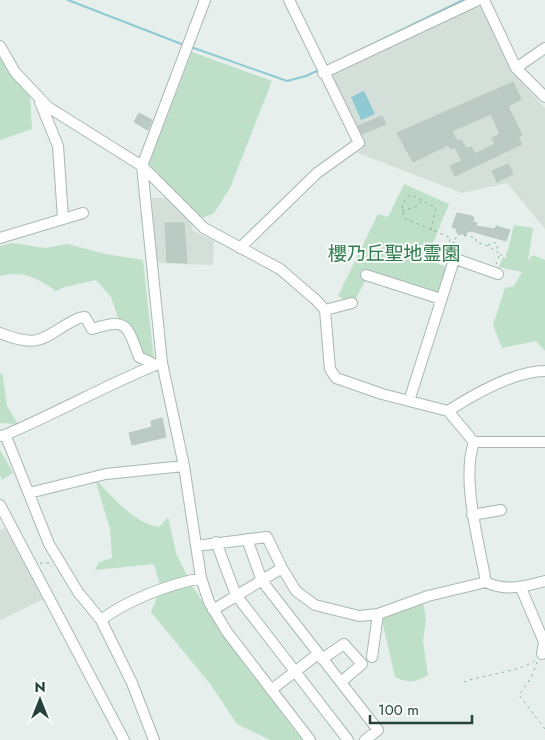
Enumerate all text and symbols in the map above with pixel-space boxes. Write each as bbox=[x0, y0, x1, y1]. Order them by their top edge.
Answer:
park label: 櫻乃丘聖地霊園 bbox=[327, 240, 461, 267]
north arrow bbox=[15, 675, 65, 725]
text: N bbox=[34, 677, 46, 697]
scale bar bbox=[370, 692, 472, 724]
text: 100 m bbox=[378, 699, 419, 721]

